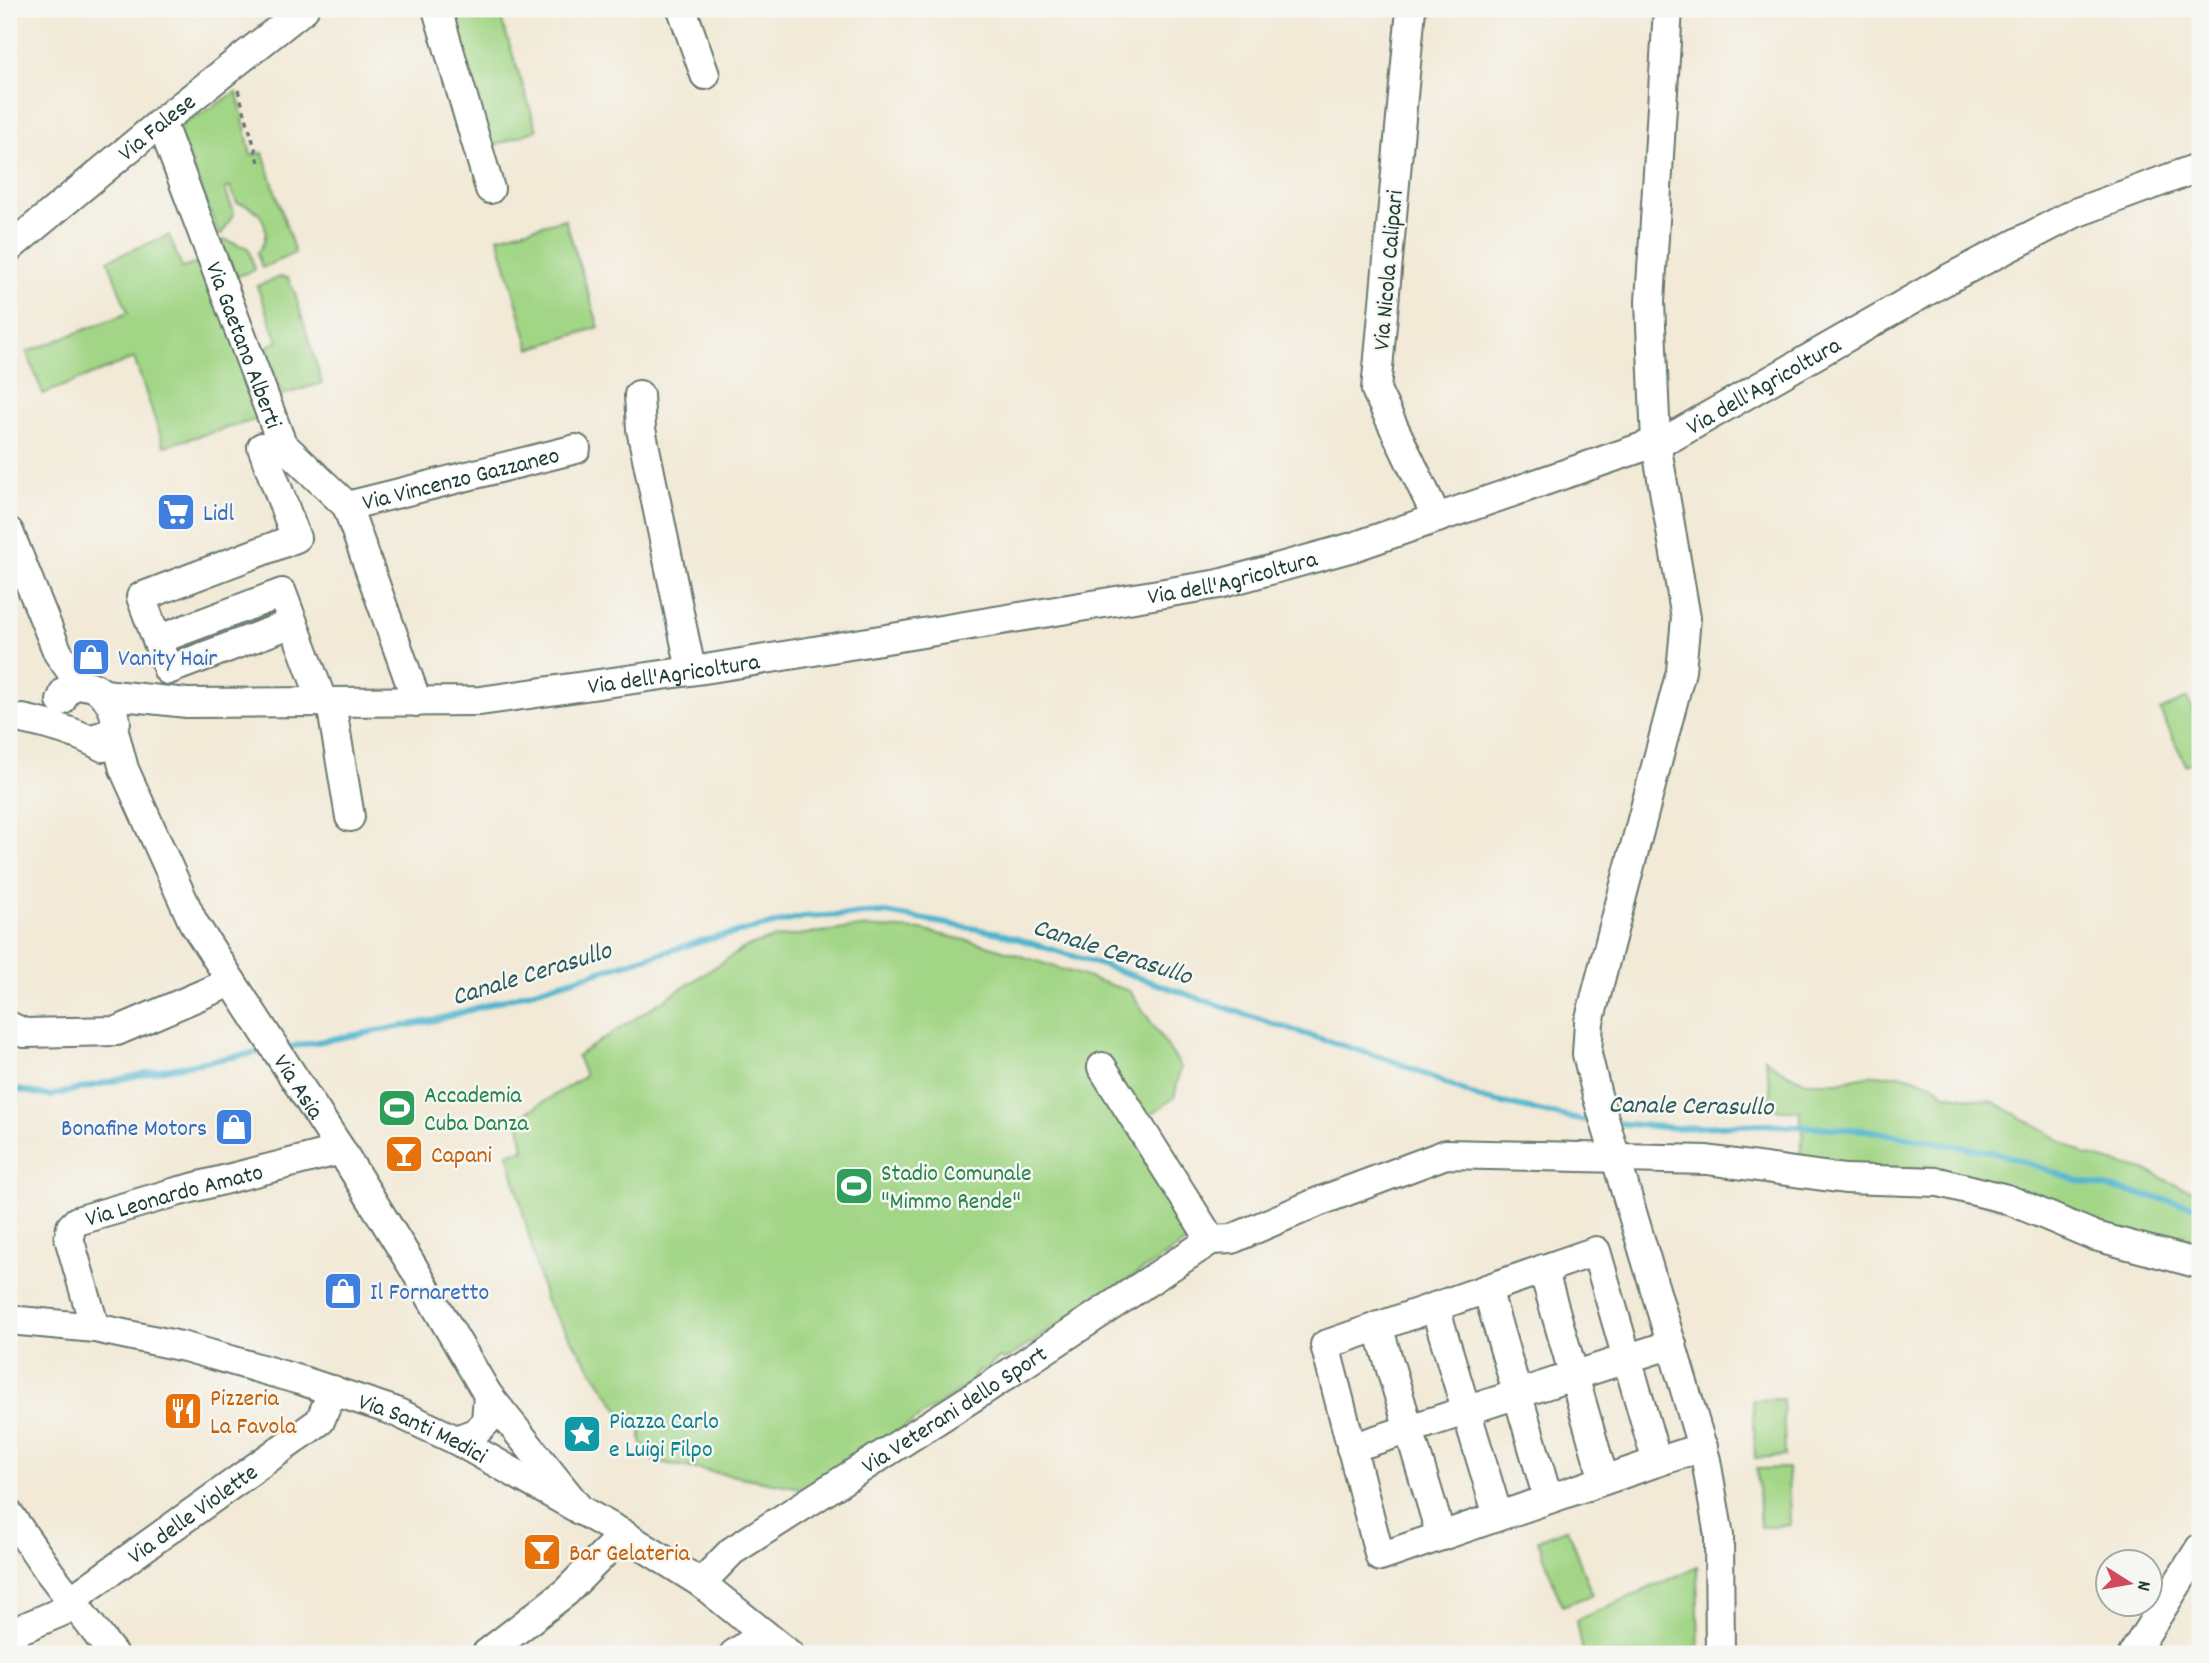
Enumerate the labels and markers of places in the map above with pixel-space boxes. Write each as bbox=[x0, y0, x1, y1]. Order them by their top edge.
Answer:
supermarket icon: Lidl bbox=[155, 491, 197, 533]
place label: Lidl bbox=[203, 498, 234, 532]
shop icon: Vanity Hair bbox=[70, 636, 112, 678]
place label: Vanity Hair bbox=[118, 643, 217, 677]
place label: Accademia Cuba Danza bbox=[424, 1080, 529, 1142]
sports icon: Accademia Cuba Danza bbox=[376, 1087, 418, 1129]
shop icon: Bonafine Motors bbox=[213, 1106, 255, 1148]
place label: Bonafine Motors bbox=[61, 1113, 207, 1147]
bar icon: Capani bbox=[383, 1133, 425, 1175]
place label: Capani bbox=[431, 1140, 492, 1174]
place label: Stadio Comunale "Mimmo Rende" bbox=[881, 1158, 1032, 1220]
sports icon: Stadio Comunale "Mimmo Rende" bbox=[833, 1165, 875, 1207]
shop icon: Il Fornaretto bbox=[322, 1270, 364, 1312]
place label: Il Fornaretto bbox=[370, 1277, 489, 1311]
place label: Pizzeria La Favola bbox=[210, 1383, 297, 1445]
restaurant icon: Pizzeria La Favola bbox=[162, 1390, 204, 1432]
place label: Piazza Carlo e Luigi Filpo bbox=[609, 1406, 719, 1468]
place icon: Piazza Carlo e Luigi Filpo bbox=[561, 1413, 603, 1455]
bar icon: Bar Gelateria bbox=[521, 1531, 563, 1573]
place label: Bar Gelateria bbox=[569, 1538, 690, 1572]

